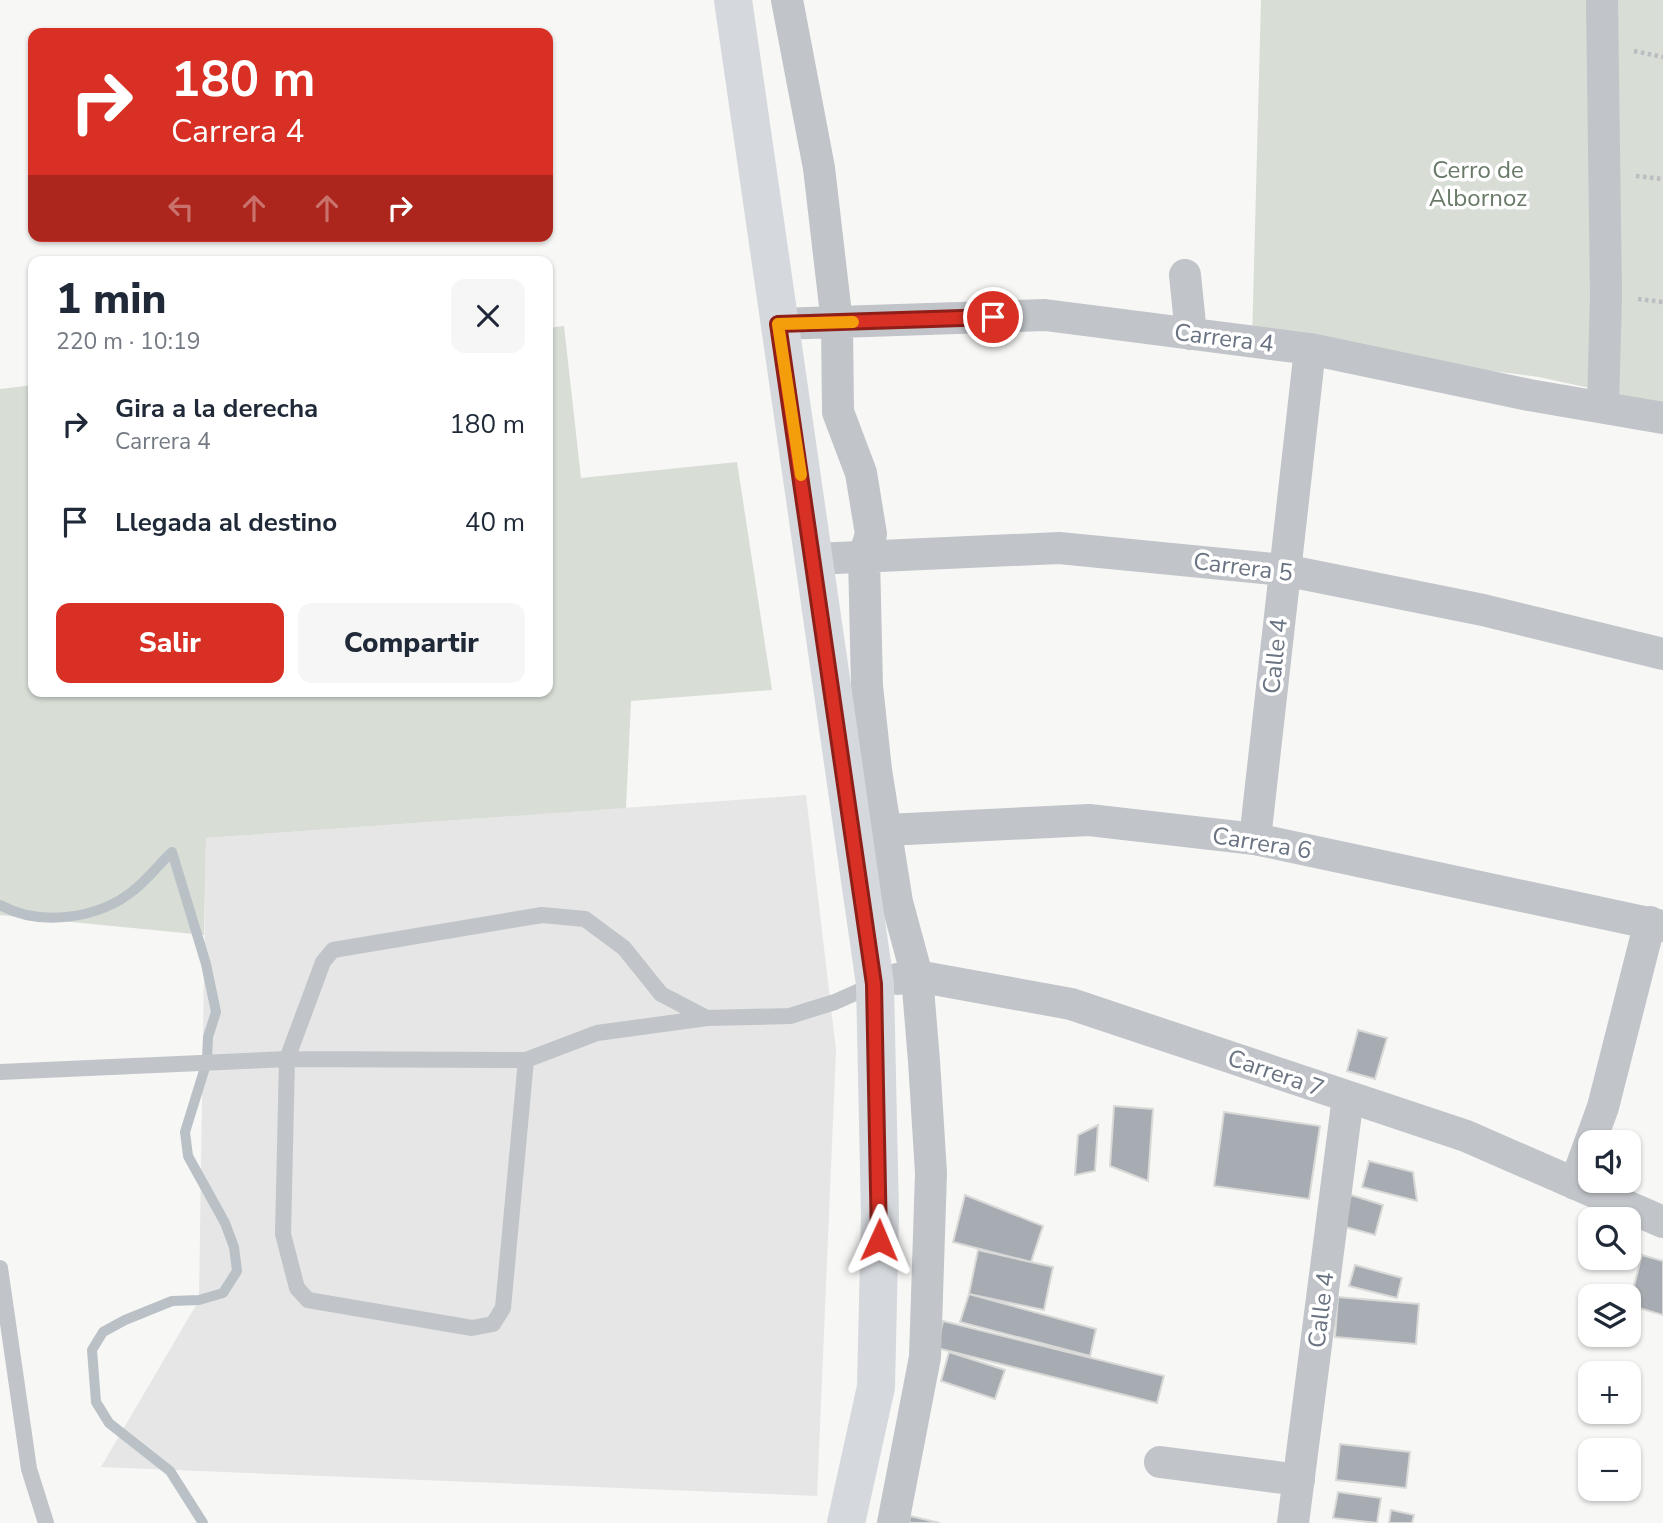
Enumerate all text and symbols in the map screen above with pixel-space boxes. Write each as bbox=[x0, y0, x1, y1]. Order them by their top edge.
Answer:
text: 180 m bbox=[171, 46, 315, 113]
icon: right bbox=[56, 56, 147, 147]
text: Carrera 4 bbox=[171, 110, 304, 153]
park label: Cerro de Albornoz bbox=[1429, 154, 1527, 214]
icon: left bbox=[162, 189, 200, 227]
icon: ahead bbox=[235, 189, 273, 227]
icon: ahead bbox=[308, 189, 346, 227]
icon: right bbox=[381, 189, 419, 227]
text: 1 min bbox=[56, 271, 166, 328]
button: close bbox=[451, 279, 525, 353]
pin bbox=[963, 287, 1023, 347]
icon: arrive bbox=[974, 298, 1012, 336]
street label: Carrera 4 bbox=[1172, 316, 1276, 360]
text: 220 m · 10:19 bbox=[56, 326, 201, 357]
text: Gira a la derecha bbox=[115, 391, 318, 426]
icon: right bbox=[56, 405, 94, 443]
text: 180 m bbox=[449, 407, 525, 442]
text: Carrera 4 bbox=[115, 426, 211, 457]
icon: arrive bbox=[56, 503, 94, 541]
text: Llegada al destino bbox=[115, 505, 337, 540]
text: 40 m bbox=[465, 505, 525, 540]
street label: Carrera 5 bbox=[1191, 545, 1295, 589]
button: Salir bbox=[56, 603, 284, 683]
button: Compartir bbox=[298, 603, 525, 683]
street label: Calle 4 bbox=[1255, 617, 1295, 695]
street label: Carrera 6 bbox=[1210, 819, 1314, 867]
street label: Carrera 7 bbox=[1223, 1042, 1329, 1104]
map controls bbox=[1578, 1130, 1641, 1501]
button: sound bbox=[1578, 1130, 1641, 1193]
position arrow bbox=[842, 1203, 916, 1277]
button: search bbox=[1578, 1207, 1641, 1270]
street label: Calle 4 bbox=[1300, 1270, 1342, 1350]
button: layers bbox=[1578, 1284, 1641, 1347]
button: + bbox=[1578, 1361, 1641, 1424]
button: − bbox=[1578, 1438, 1641, 1501]

